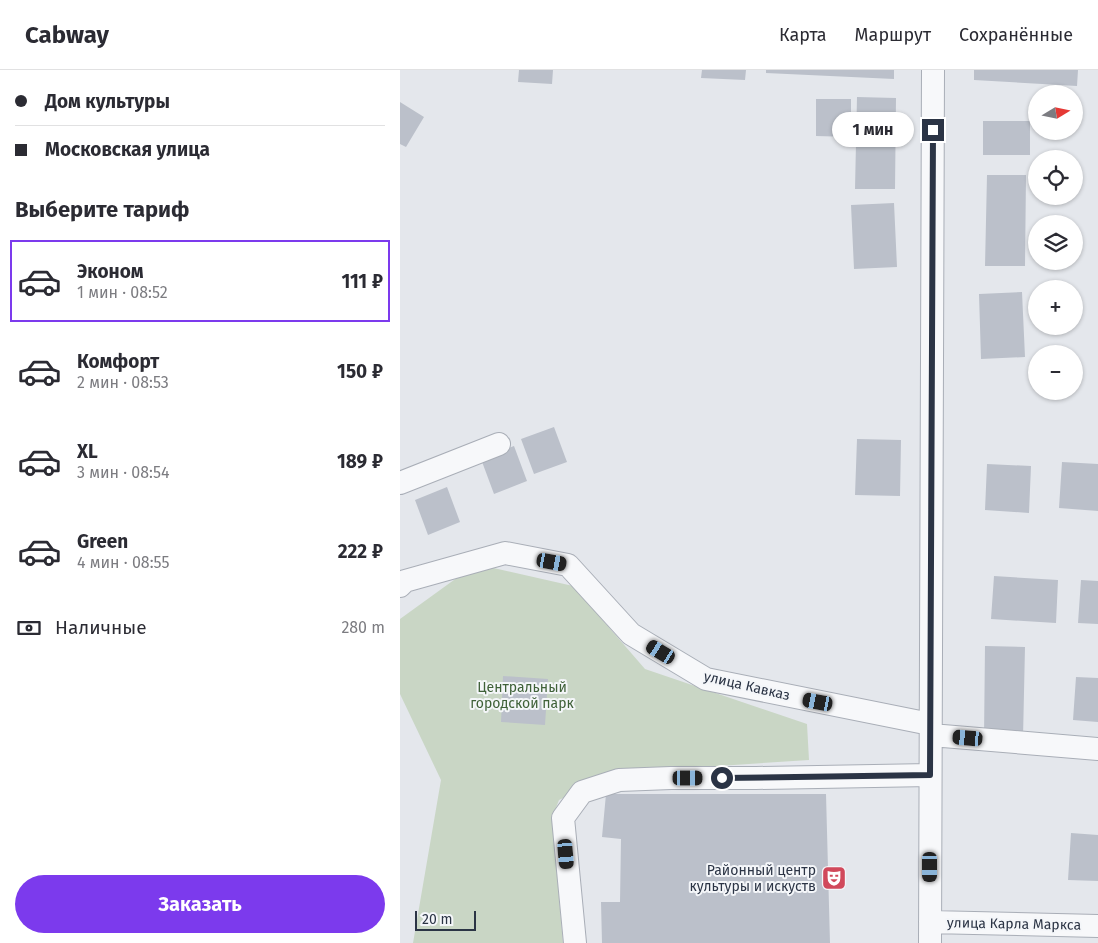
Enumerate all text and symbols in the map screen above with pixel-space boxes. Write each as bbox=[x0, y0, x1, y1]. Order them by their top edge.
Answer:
text: Cabway bbox=[25, 21, 109, 49]
text: Карта bbox=[779, 24, 827, 46]
text: Маршрут bbox=[855, 24, 931, 46]
text: Сохранённые bbox=[959, 24, 1073, 46]
north arrow bbox=[1028, 85, 1082, 140]
map controls bbox=[1028, 85, 1083, 400]
text: Дом культуры bbox=[45, 90, 170, 113]
callout: 1 мин bbox=[833, 112, 916, 148]
route end bbox=[922, 119, 944, 141]
text: 1 мин bbox=[853, 120, 893, 139]
text: Московская улица bbox=[45, 138, 210, 161]
button: locate bbox=[1028, 150, 1083, 205]
text: Выберите тариф bbox=[15, 196, 190, 223]
button: layers bbox=[1028, 215, 1083, 270]
icon: car bbox=[17, 259, 62, 304]
text: Эконом bbox=[77, 260, 144, 283]
text: 111 ₽ bbox=[341, 270, 383, 293]
button: + bbox=[1028, 280, 1083, 335]
text: 1 мин · 08:52 bbox=[77, 283, 168, 302]
button: − bbox=[1028, 345, 1083, 400]
icon: car bbox=[17, 349, 62, 394]
text: Комфорт bbox=[77, 350, 159, 373]
text: 150 ₽ bbox=[337, 360, 383, 383]
text: 2 мин · 08:53 bbox=[77, 373, 169, 392]
icon: car bbox=[17, 439, 62, 484]
text: XL bbox=[77, 440, 98, 463]
text: 189 ₽ bbox=[337, 450, 383, 473]
text: 3 мин · 08:54 bbox=[77, 463, 170, 482]
icon: car bbox=[17, 529, 62, 574]
text: Green bbox=[77, 530, 128, 553]
text: 222 ₽ bbox=[338, 540, 383, 563]
car bbox=[535, 552, 568, 572]
text: 4 мин · 08:55 bbox=[77, 553, 170, 572]
icon: cash bbox=[15, 614, 43, 642]
text: Наличные bbox=[55, 616, 147, 639]
text: 280 m bbox=[341, 618, 385, 637]
car bbox=[644, 638, 677, 666]
street label: улица Кавказ bbox=[702, 668, 792, 704]
park label: Центральный городской парк bbox=[470, 679, 575, 712]
car bbox=[801, 692, 834, 712]
car bbox=[952, 729, 983, 747]
route start bbox=[711, 767, 733, 789]
car bbox=[673, 771, 703, 786]
car bbox=[557, 838, 574, 870]
car bbox=[922, 852, 937, 882]
place label: Районный центр культуры и искуств bbox=[689, 862, 816, 895]
theatre icon: Районный центр культуры и искуств bbox=[821, 865, 847, 891]
button: Заказать bbox=[15, 875, 385, 933]
scale bar bbox=[415, 908, 476, 931]
text: 20 m bbox=[422, 911, 452, 928]
street label: улица Карла Маркса bbox=[947, 914, 1081, 934]

